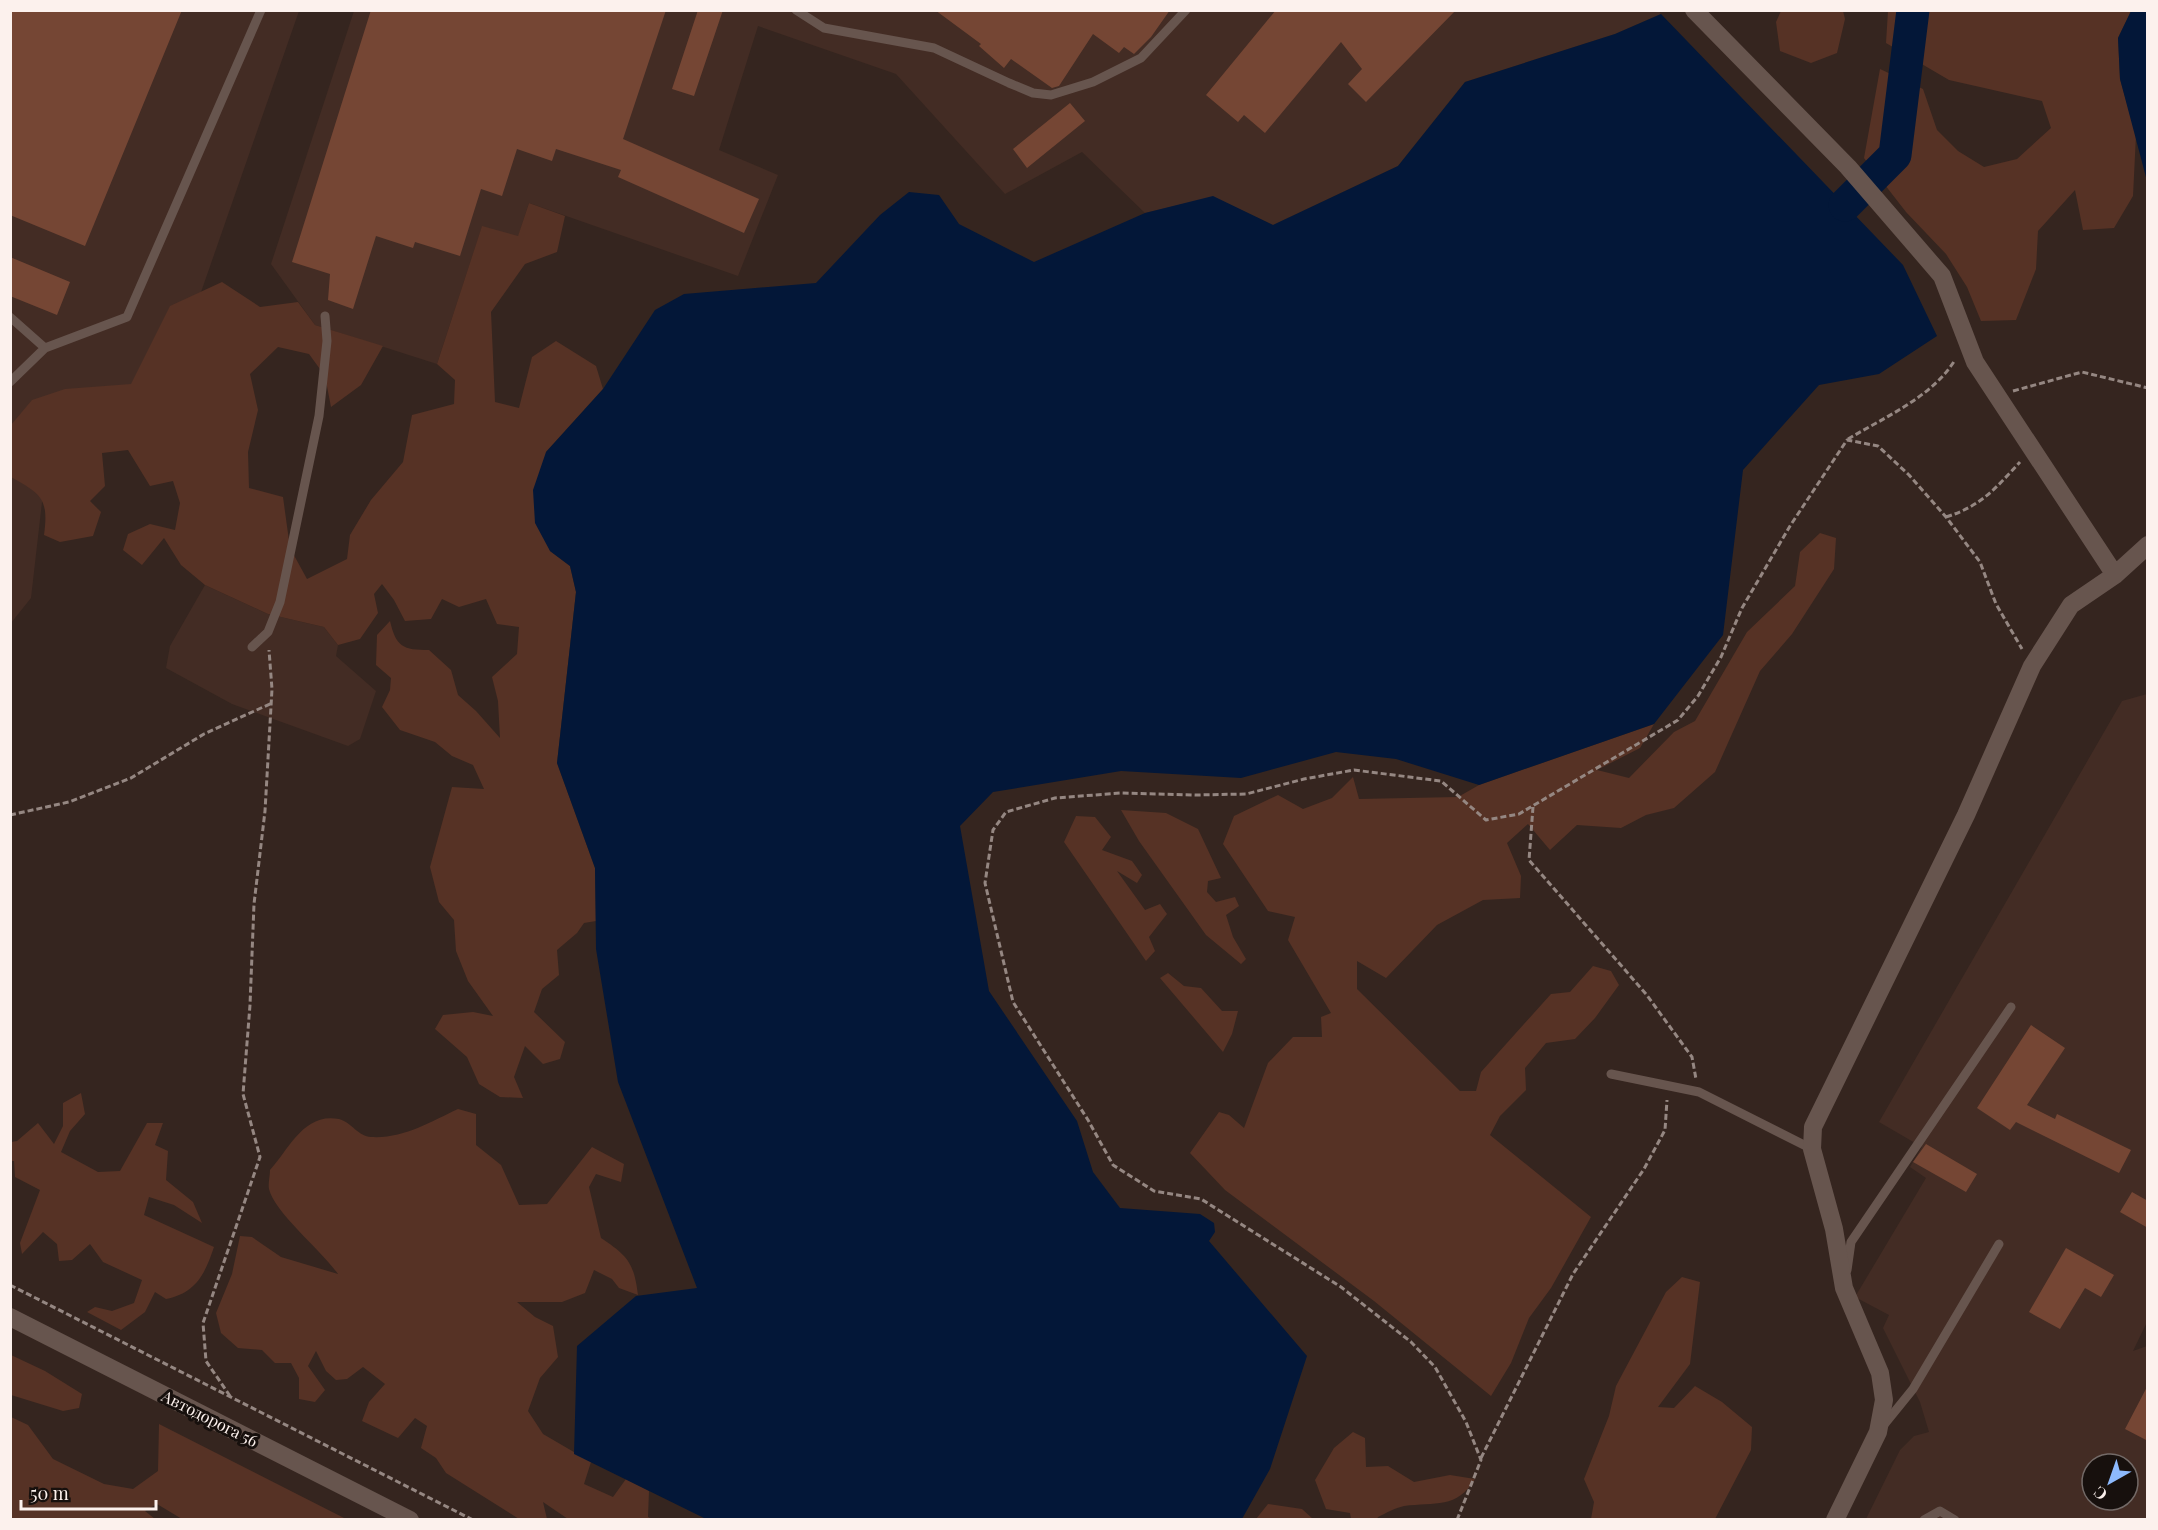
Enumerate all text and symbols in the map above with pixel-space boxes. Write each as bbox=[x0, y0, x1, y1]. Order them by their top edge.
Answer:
street label: Автодорога 56 bbox=[158, 1384, 262, 1451]
north arrow bbox=[2080, 1452, 2140, 1512]
scale bar bbox=[21, 1473, 156, 1511]
text: 50 m bbox=[30, 1481, 69, 1505]
text: С bbox=[2089, 1482, 2111, 1506]

